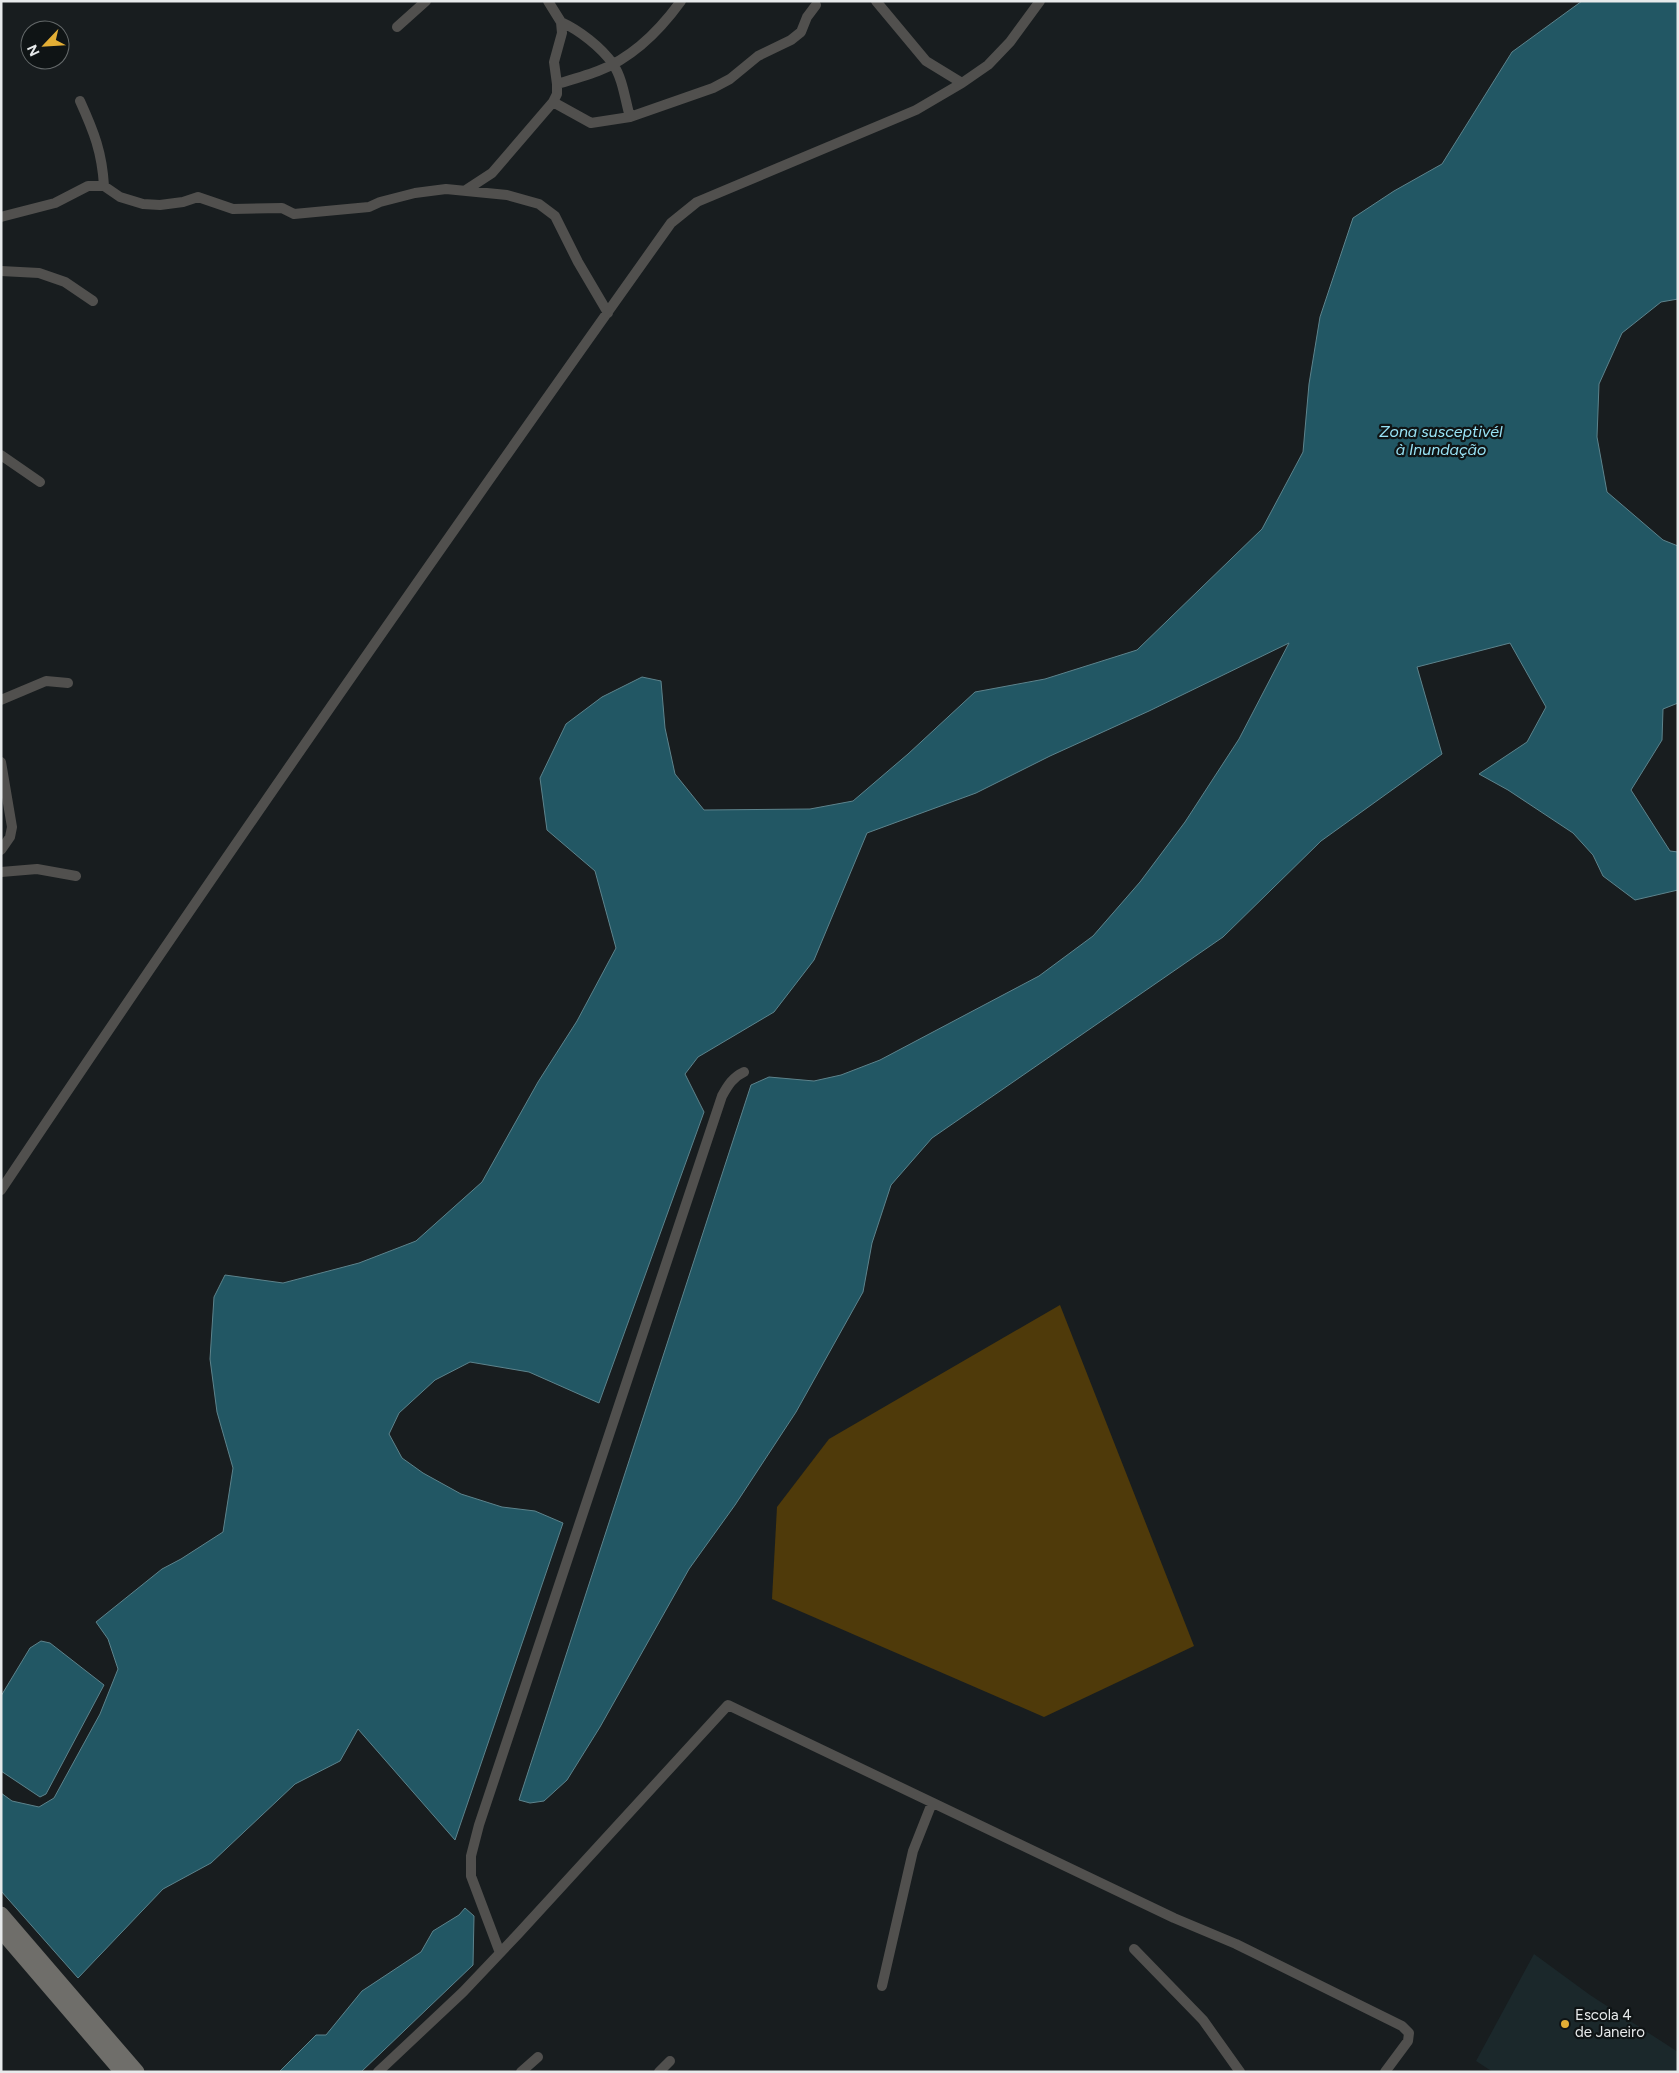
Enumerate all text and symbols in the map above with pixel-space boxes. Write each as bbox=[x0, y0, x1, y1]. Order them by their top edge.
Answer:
north arrow bbox=[20, 20, 70, 70]
text: N bbox=[24, 42, 44, 59]
water label: Zona susceptivél à Inundação bbox=[1379, 422, 1503, 459]
place label: Escola 4 de Janeiro bbox=[1575, 2006, 1645, 2041]
marker: Escola 4 de Janeiro bbox=[1559, 2018, 1571, 2030]

